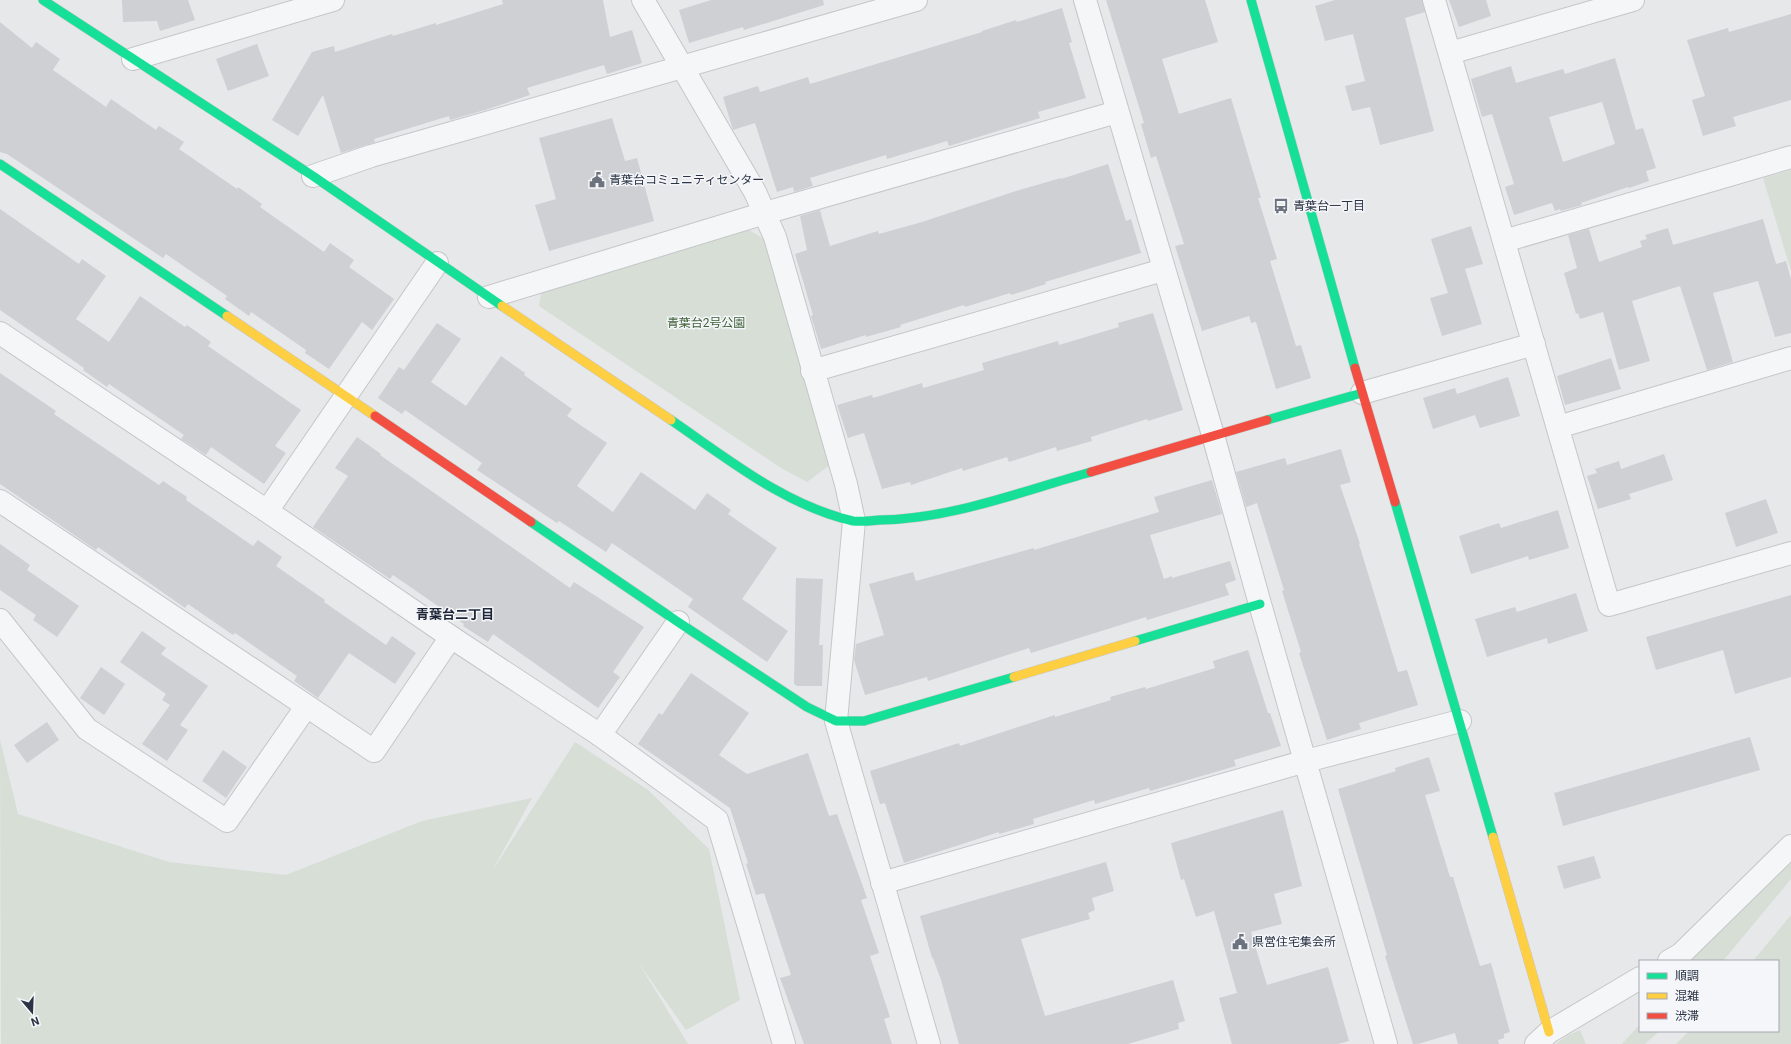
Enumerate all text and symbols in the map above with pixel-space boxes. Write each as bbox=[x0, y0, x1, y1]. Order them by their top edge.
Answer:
public building icon: 青葉台コミュニティセンター bbox=[588, 171, 606, 189]
place label: 青葉台コミュニティセンター bbox=[609, 173, 764, 187]
bus stop icon: 青葉台一丁目 bbox=[1272, 197, 1290, 215]
place label: 青葉台一丁目 bbox=[1293, 199, 1365, 213]
park label: 青葉台2号公園 bbox=[667, 316, 745, 330]
district label: 青葉台二丁目 bbox=[416, 607, 494, 622]
public building icon: 県営住宅集会所 bbox=[1231, 933, 1249, 951]
place label: 県営住宅集会所 bbox=[1252, 935, 1336, 949]
legend bbox=[1639, 960, 1779, 1032]
text: 順調 bbox=[1675, 969, 1699, 983]
text: 混雑 bbox=[1675, 989, 1699, 1003]
north arrow bbox=[12, 992, 52, 1032]
text: 渋滞 bbox=[1675, 1009, 1699, 1023]
text: N bbox=[29, 1014, 41, 1028]

